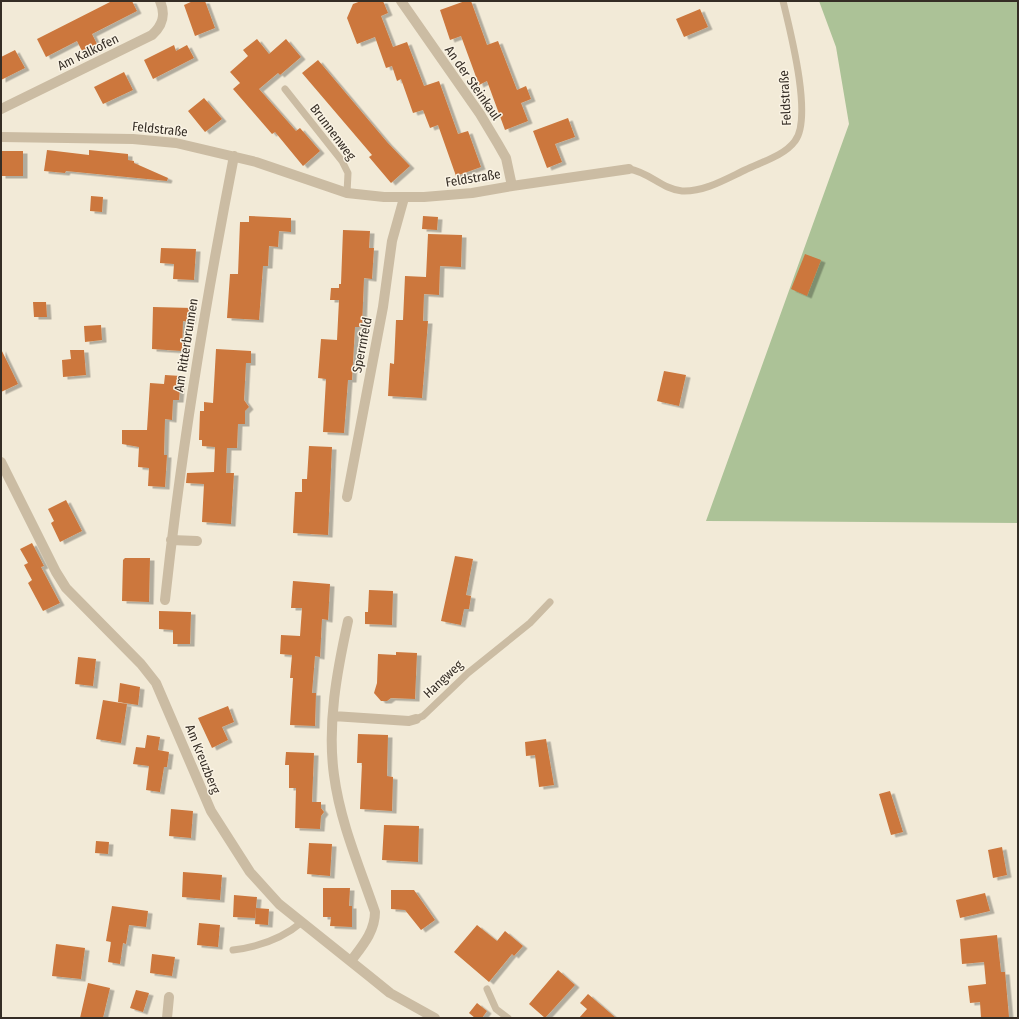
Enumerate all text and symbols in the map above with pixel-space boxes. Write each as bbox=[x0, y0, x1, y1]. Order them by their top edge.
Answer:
street label: Am Kalkofen bbox=[55, 31, 121, 73]
street label: An der Steinkaul bbox=[442, 43, 504, 123]
street label: Feldstraße bbox=[776, 70, 794, 126]
street label: Brunnenweg bbox=[307, 101, 360, 164]
street label: Feldstraße bbox=[132, 119, 188, 139]
street label: Feldstraße bbox=[444, 166, 502, 190]
street label: Am Ritterbrunnen bbox=[171, 297, 201, 393]
street label: Sperrnfeld bbox=[349, 316, 375, 374]
street label: Hangweg bbox=[420, 656, 466, 701]
street label: Am Kreuzberg bbox=[182, 722, 224, 797]

